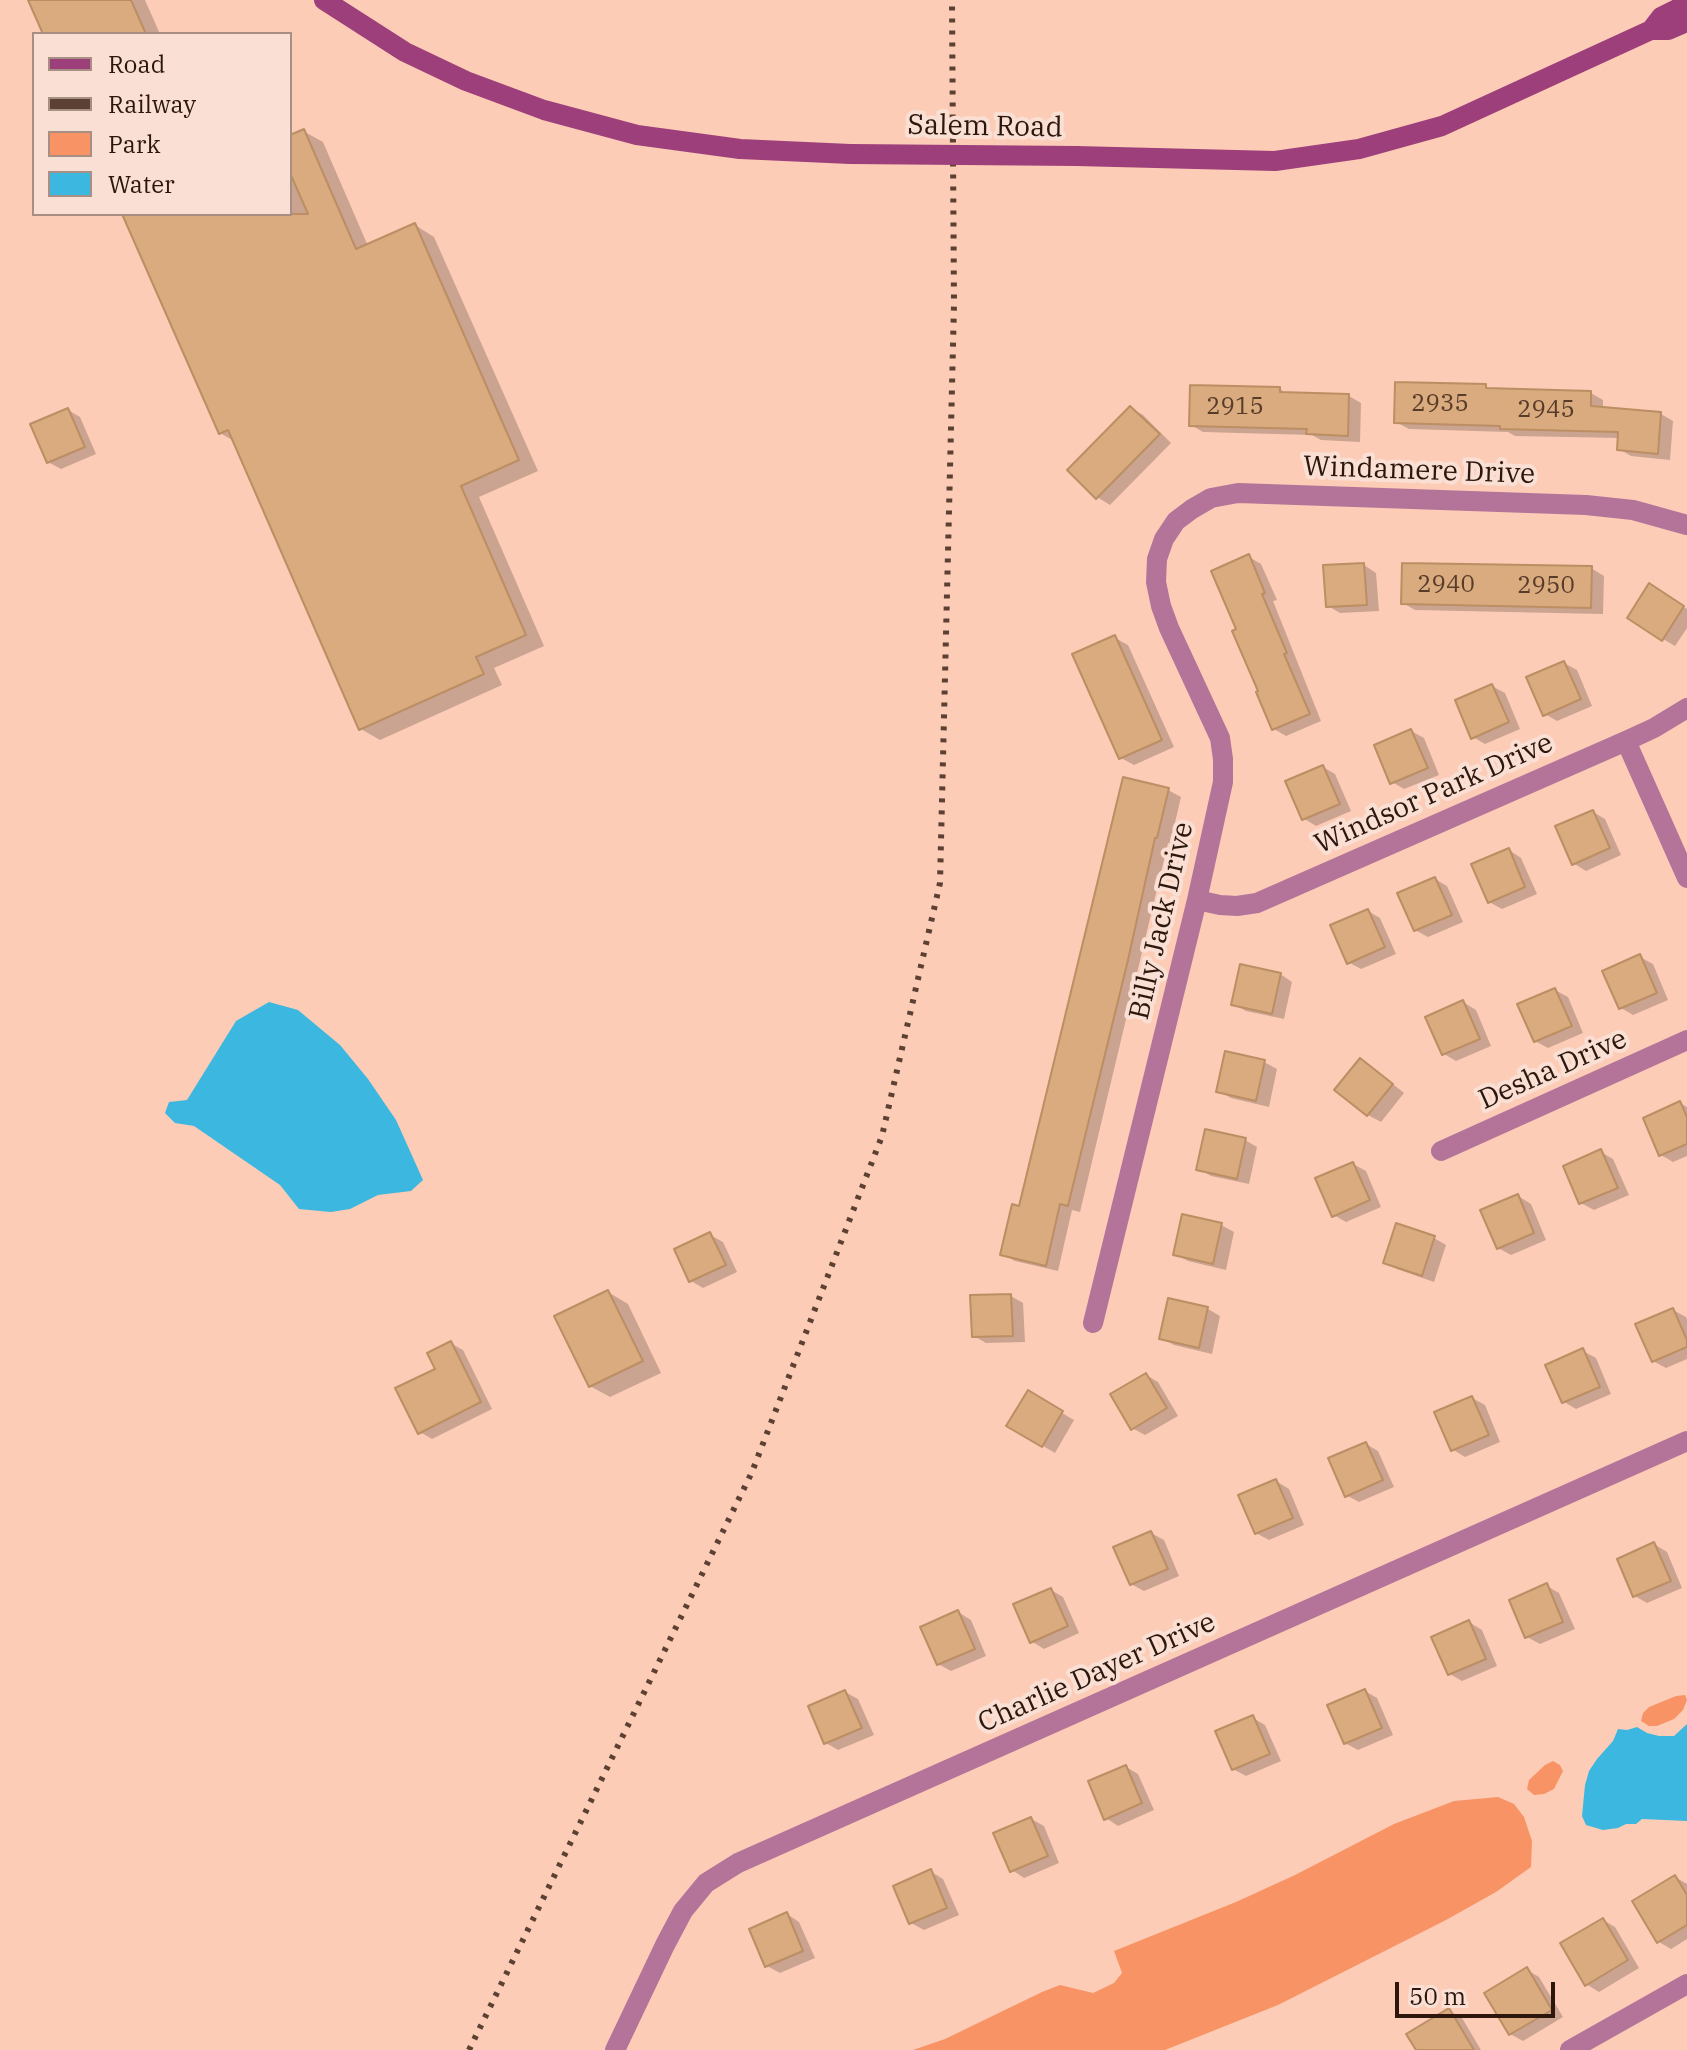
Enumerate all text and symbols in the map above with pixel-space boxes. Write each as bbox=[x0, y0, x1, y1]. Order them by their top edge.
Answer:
legend bbox=[32, 32, 292, 216]
text: Road bbox=[108, 48, 165, 80]
text: Railway bbox=[108, 88, 196, 120]
street label: Salem Road bbox=[907, 109, 1063, 145]
text: Park bbox=[108, 128, 160, 160]
text: Water bbox=[108, 168, 175, 200]
house number: 2935 bbox=[1411, 390, 1469, 418]
house number: 2915 bbox=[1206, 393, 1264, 421]
house number: 2945 bbox=[1517, 396, 1575, 424]
street label: Windamere Drive bbox=[1302, 450, 1536, 492]
house number: 2940 bbox=[1417, 571, 1475, 599]
house number: 2950 bbox=[1517, 572, 1575, 600]
street label: Windsor Park Drive bbox=[1310, 726, 1558, 862]
street label: Billy Jack Drive bbox=[1123, 819, 1201, 1023]
street label: Desha Drive bbox=[1474, 1022, 1632, 1118]
street label: Charlie Dayer Drive bbox=[973, 1606, 1221, 1740]
scale bar bbox=[1399, 1966, 1559, 2016]
text: 50 m bbox=[1409, 1980, 1466, 2012]

